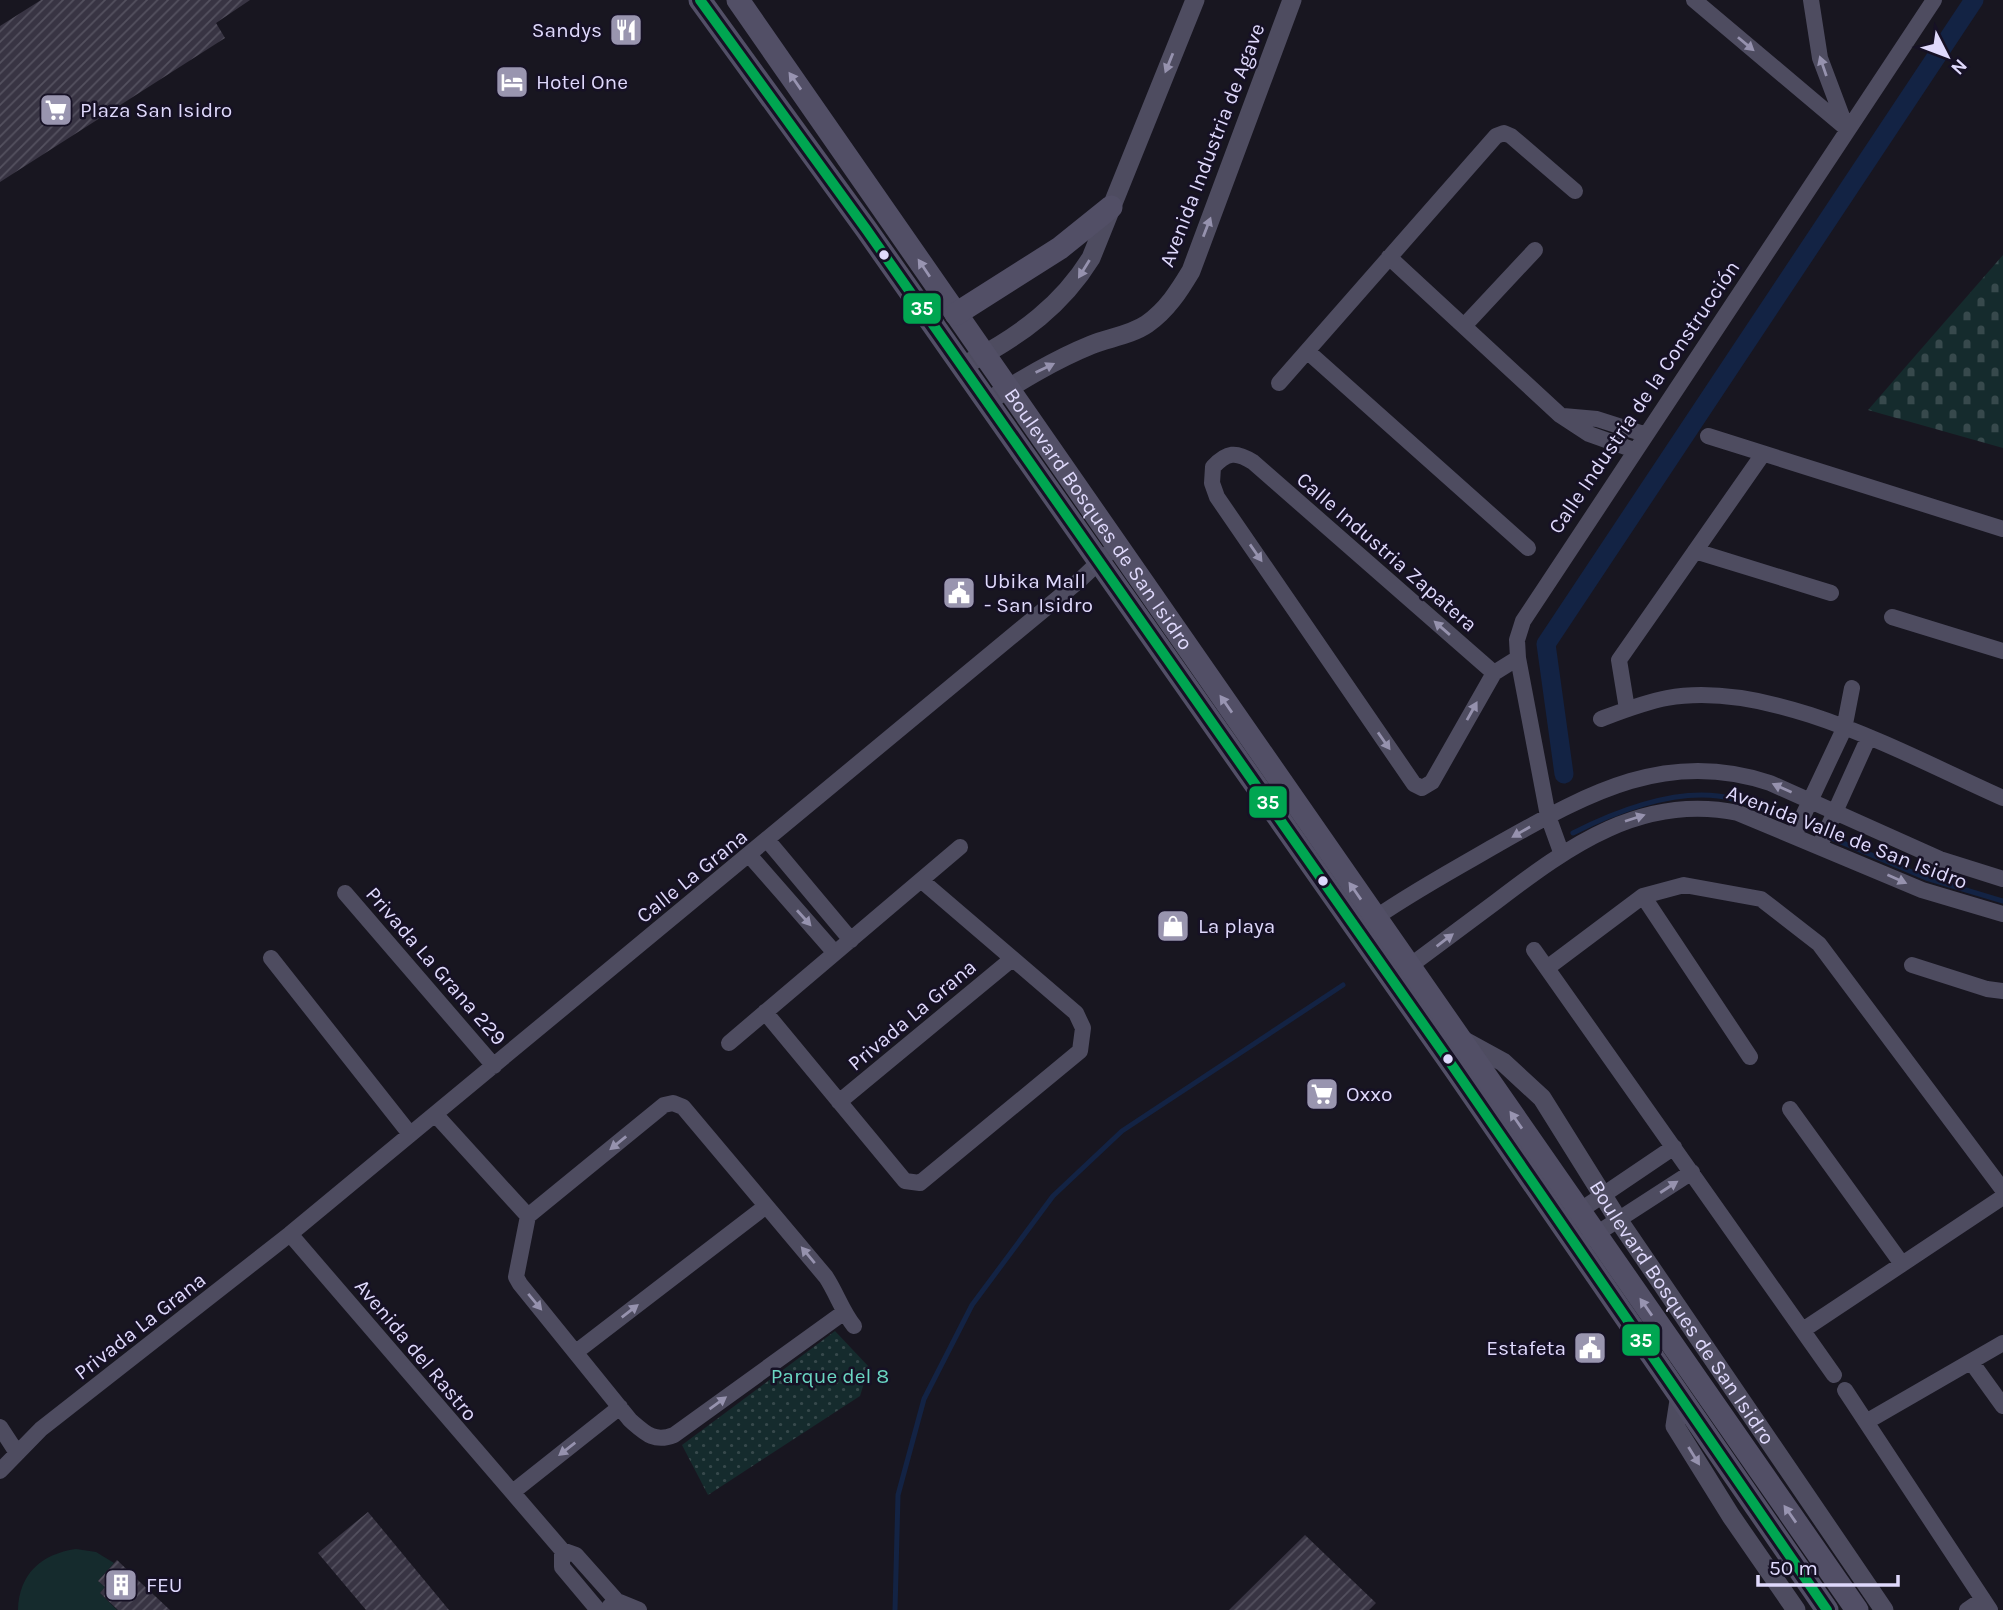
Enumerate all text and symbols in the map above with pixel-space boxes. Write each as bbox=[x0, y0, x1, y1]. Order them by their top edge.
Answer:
restaurant icon: Sandys bbox=[607, 11, 645, 49]
place label: Sandys bbox=[532, 18, 602, 42]
street label: Avenida Industria de Agave bbox=[1154, 20, 1270, 270]
north arrow bbox=[1912, 21, 1982, 91]
one-way arrow bbox=[1737, 36, 1755, 52]
one-way arrow bbox=[1163, 53, 1174, 74]
text: N bbox=[1946, 54, 1972, 79]
one-way arrow bbox=[1817, 55, 1828, 76]
hotel icon: Hotel One bbox=[493, 63, 531, 101]
place label: Hotel One bbox=[536, 70, 628, 94]
one-way arrow bbox=[788, 72, 802, 90]
supermarket icon: Plaza San Isidro bbox=[37, 91, 75, 129]
place label: Plaza San Isidro bbox=[80, 98, 232, 122]
one-way arrow bbox=[1202, 216, 1213, 237]
unlabelled marker bbox=[877, 248, 891, 262]
street label: Calle Industria de la Construcción bbox=[1543, 256, 1745, 538]
one-way arrow bbox=[918, 258, 931, 278]
one-way arrow bbox=[1077, 260, 1090, 279]
line badge: 35 bbox=[902, 292, 942, 325]
text: 35 bbox=[911, 298, 933, 320]
one-way arrow bbox=[1035, 362, 1055, 373]
street label: Boulevard Bosques de San Isidro bbox=[999, 383, 1198, 655]
street label: Calle Industria Zapatera bbox=[1292, 467, 1482, 637]
one-way arrow bbox=[1249, 543, 1262, 563]
place label: Ubika Mall - San Isidro bbox=[984, 569, 1093, 617]
public building icon: Ubika Mall - San Isidro bbox=[940, 574, 978, 612]
one-way arrow bbox=[1434, 621, 1451, 636]
one-way arrow bbox=[1219, 695, 1233, 713]
one-way arrow bbox=[1466, 702, 1478, 721]
one-way arrow bbox=[1378, 731, 1391, 750]
street label: Avenida Valle de San Isidro bbox=[1723, 780, 1971, 894]
one-way arrow bbox=[1771, 782, 1792, 793]
line badge: 35 bbox=[1248, 785, 1288, 819]
text: 35 bbox=[1257, 792, 1279, 814]
one-way arrow bbox=[1625, 813, 1646, 823]
street label: Calle La Grana bbox=[632, 824, 752, 928]
one-way arrow bbox=[1511, 826, 1531, 838]
unlabelled marker bbox=[1316, 874, 1330, 888]
one-way arrow bbox=[1886, 874, 1907, 885]
street label: Privada La Grana 229 bbox=[361, 882, 511, 1050]
one-way arrow bbox=[1349, 882, 1362, 901]
shop icon: La playa bbox=[1154, 907, 1192, 945]
one-way arrow bbox=[796, 909, 812, 927]
place label: La playa bbox=[1198, 914, 1275, 938]
one-way arrow bbox=[1436, 934, 1454, 948]
street label: Privada La Grana bbox=[843, 954, 981, 1076]
unlabelled marker bbox=[1441, 1052, 1455, 1066]
supermarket icon: Oxxo bbox=[1303, 1075, 1341, 1113]
place label: Oxxo bbox=[1346, 1082, 1393, 1106]
one-way arrow bbox=[1510, 1111, 1523, 1130]
one-way arrow bbox=[609, 1135, 627, 1150]
street label: Boulevard Bosques de San Isidro bbox=[1584, 1176, 1780, 1449]
one-way arrow bbox=[1659, 1181, 1679, 1194]
one-way arrow bbox=[801, 1247, 816, 1264]
street label: Privada La Grana bbox=[70, 1267, 210, 1385]
street label: Avenida del Rastro bbox=[350, 1274, 482, 1426]
one-way arrow bbox=[527, 1292, 542, 1310]
one-way arrow bbox=[1639, 1298, 1653, 1316]
one-way arrow bbox=[621, 1303, 639, 1318]
line badge: 35 bbox=[1621, 1323, 1661, 1357]
public building icon: Estafeta bbox=[1571, 1329, 1609, 1367]
text: 35 bbox=[1630, 1330, 1652, 1352]
place label: Estafeta bbox=[1486, 1336, 1566, 1360]
park label: Parque del 8 bbox=[771, 1364, 889, 1388]
one-way arrow bbox=[709, 1396, 727, 1410]
one-way arrow bbox=[558, 1441, 576, 1456]
one-way arrow bbox=[1688, 1447, 1701, 1466]
one-way arrow bbox=[1783, 1505, 1797, 1523]
scale bar bbox=[1758, 1544, 1898, 1588]
text: 50 m bbox=[1769, 1556, 1818, 1580]
building icon: FEU bbox=[102, 1566, 140, 1604]
place label: FEU bbox=[146, 1573, 183, 1597]

